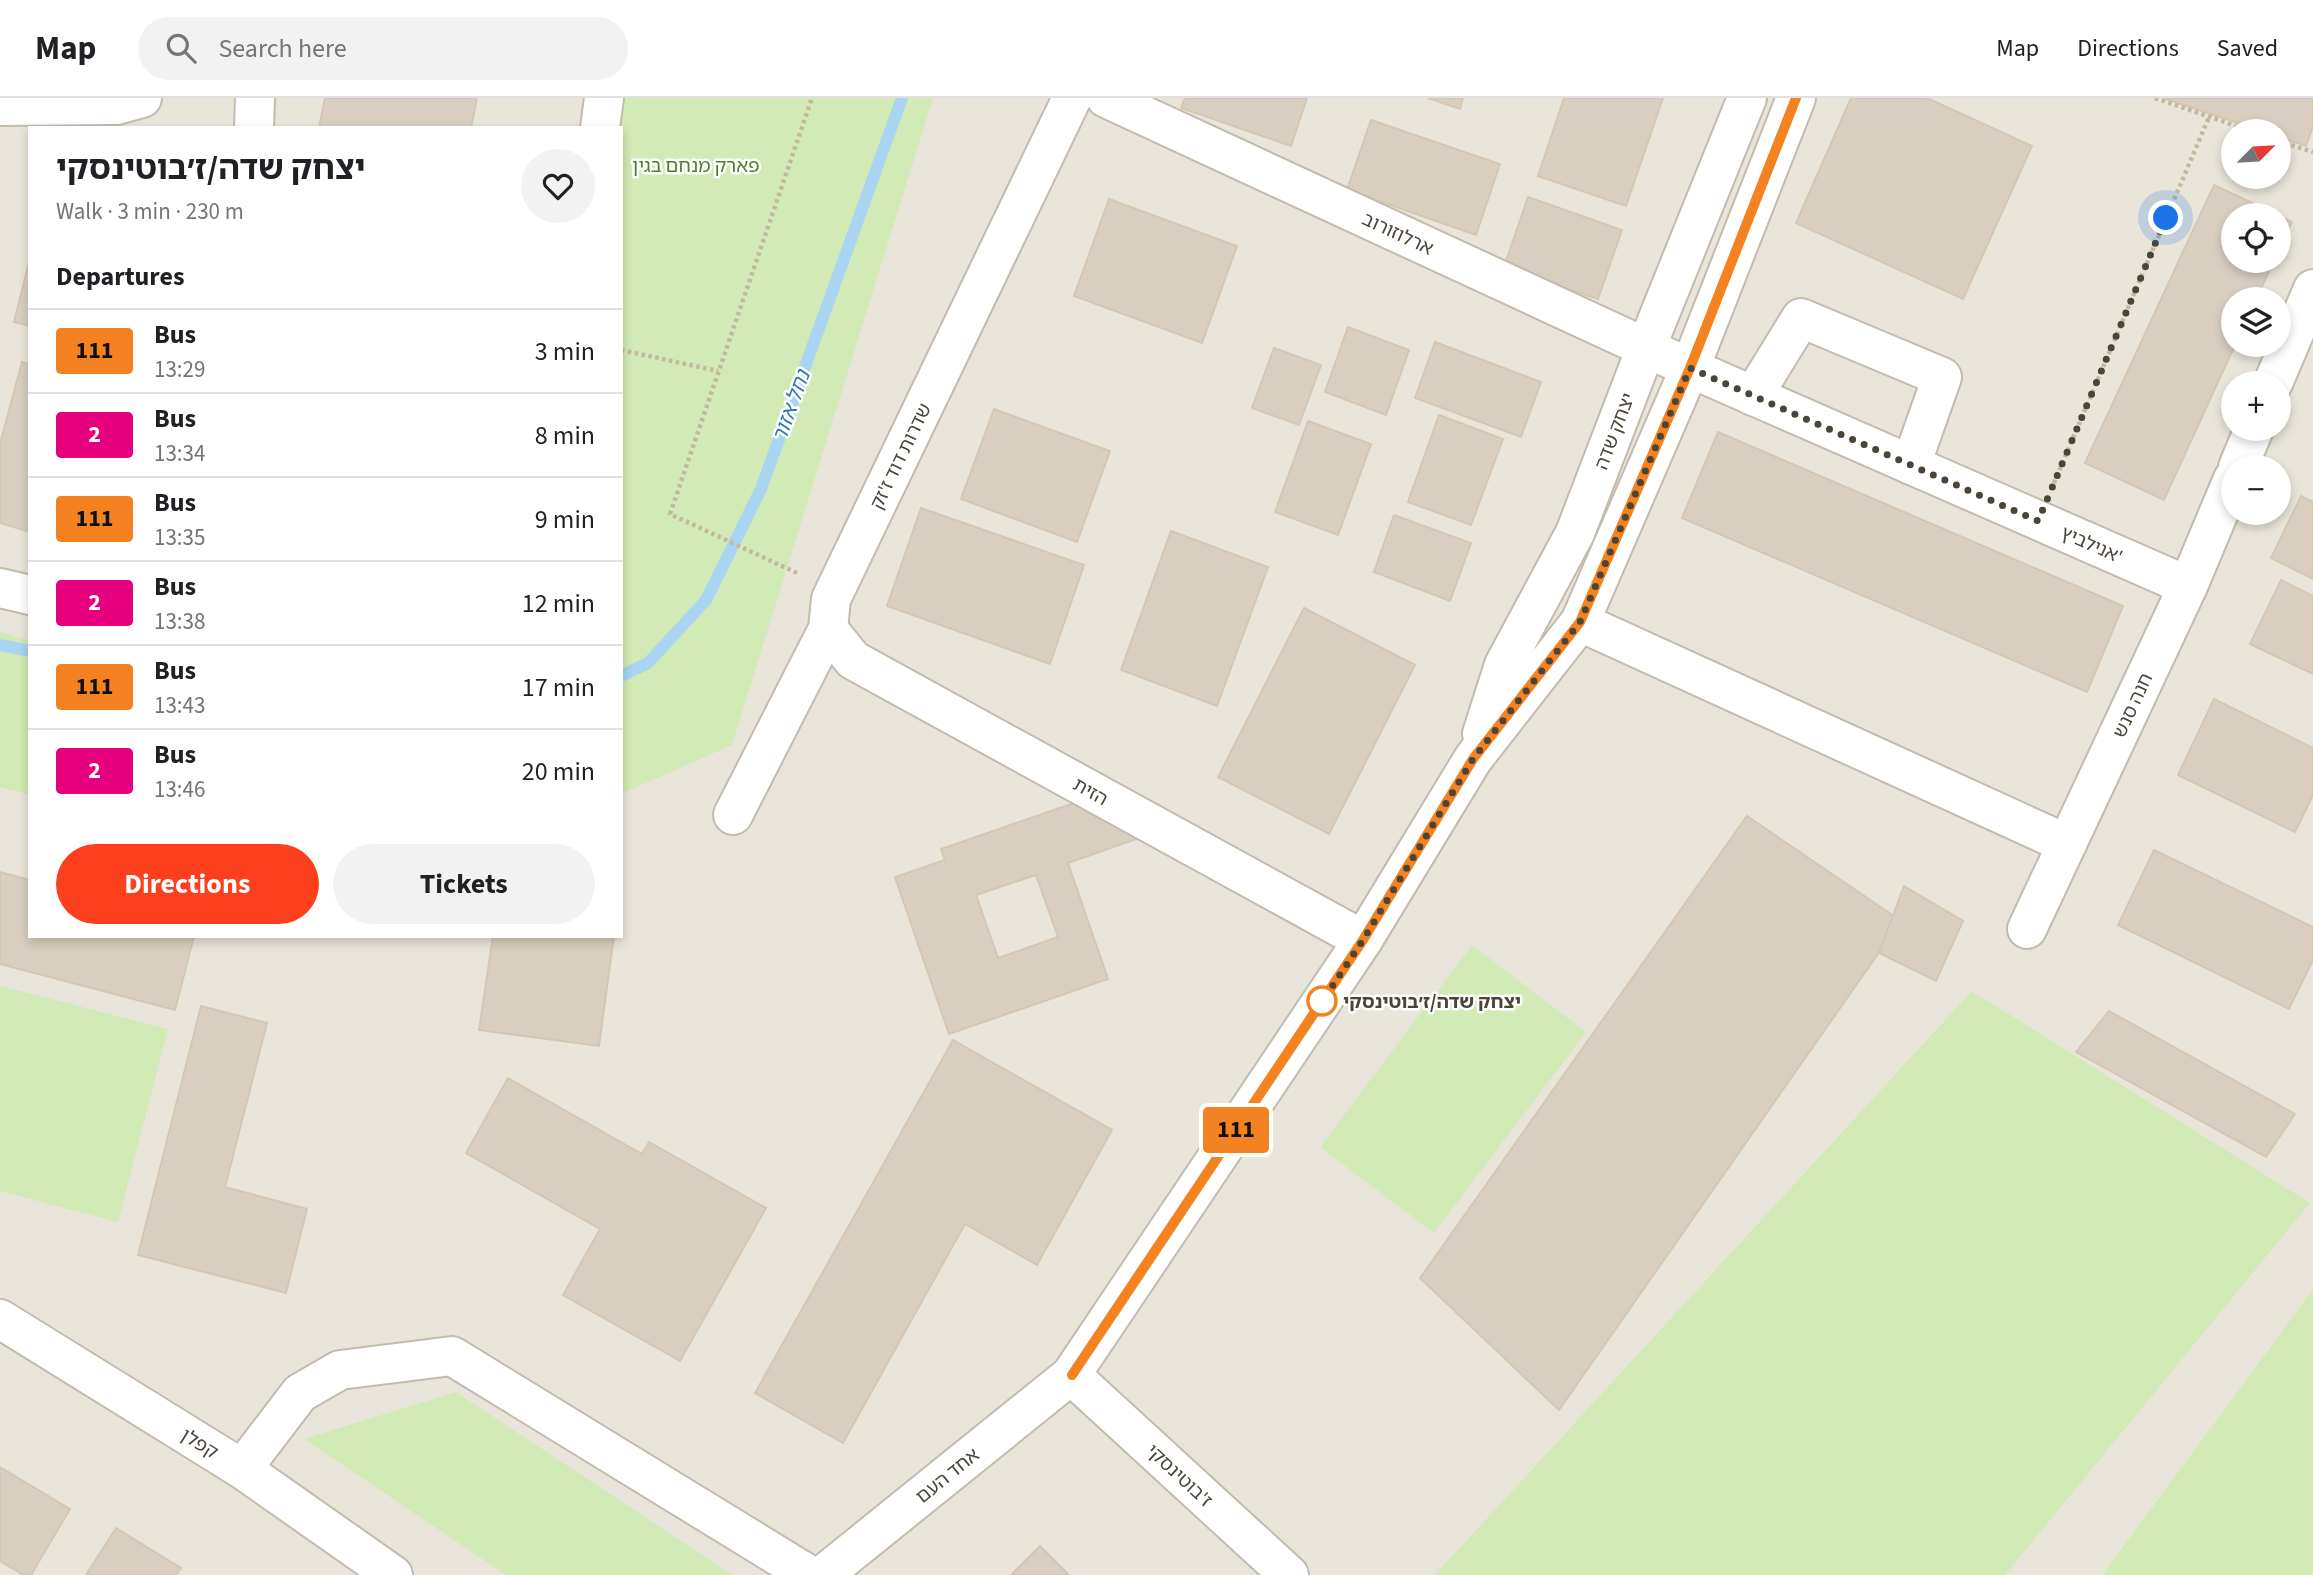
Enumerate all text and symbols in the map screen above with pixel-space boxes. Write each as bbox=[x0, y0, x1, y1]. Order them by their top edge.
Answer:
search box bbox=[138, 17, 628, 80]
text: Map bbox=[35, 25, 96, 72]
icon: search bbox=[162, 29, 200, 67]
text: Search here bbox=[218, 30, 347, 67]
text: Map bbox=[1996, 31, 2039, 66]
text: Directions bbox=[2077, 31, 2179, 66]
text: Saved bbox=[2217, 31, 2278, 66]
north arrow bbox=[2221, 119, 2291, 189]
map controls bbox=[2221, 119, 2291, 525]
text: יצחק שדה/ז׳בוטינסקי bbox=[56, 145, 365, 192]
button: heart bbox=[521, 149, 595, 223]
park label: פארק מנחם בגין bbox=[632, 153, 760, 180]
text: Walk · 3 min · 230 m bbox=[56, 195, 244, 228]
your location bbox=[2148, 200, 2183, 235]
button: locate bbox=[2221, 203, 2291, 273]
street label: ארלוזורוב bbox=[1357, 206, 1437, 263]
text: Departures bbox=[56, 258, 184, 295]
button: layers bbox=[2221, 287, 2291, 357]
text: Bus bbox=[154, 316, 196, 353]
text: 111 bbox=[75, 333, 114, 368]
text: 3 min bbox=[535, 333, 595, 370]
text: 13:29 bbox=[154, 353, 205, 386]
water label: נחל אזור bbox=[764, 364, 818, 446]
button: + bbox=[2221, 371, 2291, 441]
street label: יצחק שדה bbox=[1588, 389, 1642, 474]
street label: שדרות דוד ז'זק bbox=[864, 399, 939, 514]
text: Bus bbox=[154, 400, 196, 437]
text: 2 bbox=[88, 417, 101, 452]
text: 8 min bbox=[535, 417, 595, 454]
text: 13:34 bbox=[154, 437, 205, 470]
button: − bbox=[2221, 455, 2291, 525]
text: Bus bbox=[154, 484, 196, 521]
text: 111 bbox=[75, 501, 114, 536]
text: 9 min bbox=[535, 501, 595, 538]
street label: אנילביץ' bbox=[2056, 520, 2127, 571]
text: 13:35 bbox=[154, 521, 205, 554]
text: Bus bbox=[154, 568, 196, 605]
text: 2 bbox=[88, 585, 101, 620]
text: 12 min bbox=[522, 585, 595, 622]
text: 13:38 bbox=[154, 605, 205, 638]
text: Bus bbox=[154, 652, 196, 689]
text: 111 bbox=[75, 669, 114, 704]
text: 17 min bbox=[522, 669, 595, 706]
street label: חנה סנש bbox=[2107, 669, 2160, 743]
text: 13:43 bbox=[154, 689, 205, 722]
text: Bus bbox=[154, 736, 196, 773]
text: 2 bbox=[88, 753, 101, 788]
text: 20 min bbox=[522, 753, 595, 790]
street label: הזית bbox=[1068, 772, 1113, 813]
text: 13:46 bbox=[154, 773, 205, 806]
button: Directions bbox=[56, 844, 319, 924]
button: Tickets bbox=[333, 844, 595, 924]
marker: יצחק שדה/ז׳בוטינסקי bbox=[1307, 986, 1337, 1016]
place label: יצחק שדה/ז׳בוטינסקי bbox=[1343, 989, 1521, 1016]
line badge: 111 bbox=[1196, 1107, 1276, 1153]
text: 111 bbox=[1217, 1112, 1255, 1147]
street label: קפלן bbox=[175, 1422, 223, 1466]
street label: ז'בוטינסקי bbox=[1140, 1438, 1218, 1514]
street label: אחד העם bbox=[910, 1442, 986, 1510]

